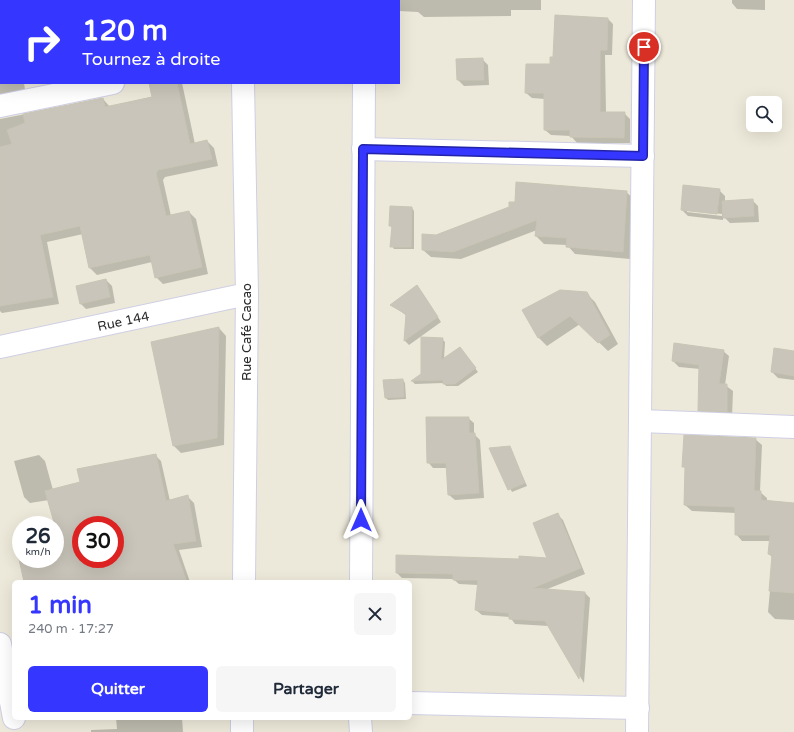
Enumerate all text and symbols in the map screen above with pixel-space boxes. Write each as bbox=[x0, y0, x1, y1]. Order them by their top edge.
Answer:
text: 120 m bbox=[82, 14, 168, 48]
icon: right bbox=[16, 16, 68, 68]
pin bbox=[627, 30, 661, 64]
icon: arrive bbox=[633, 36, 655, 58]
text: Tournez à droite bbox=[82, 48, 221, 70]
map controls bbox=[746, 96, 782, 132]
button: search bbox=[746, 96, 782, 132]
street label: Rue Café Cacao bbox=[239, 283, 255, 381]
street label: Rue 144 bbox=[96, 308, 151, 335]
position arrow bbox=[340, 499, 382, 541]
speed limit sign: 30 bbox=[72, 516, 124, 568]
text: 26 bbox=[25, 525, 51, 549]
text: km/h bbox=[25, 546, 51, 558]
text: 1 min bbox=[28, 591, 92, 620]
button: close bbox=[354, 593, 396, 635]
text: 240 m · 17:27 bbox=[28, 621, 114, 637]
button: Quitter bbox=[28, 666, 208, 712]
button: Partager bbox=[216, 666, 396, 712]

